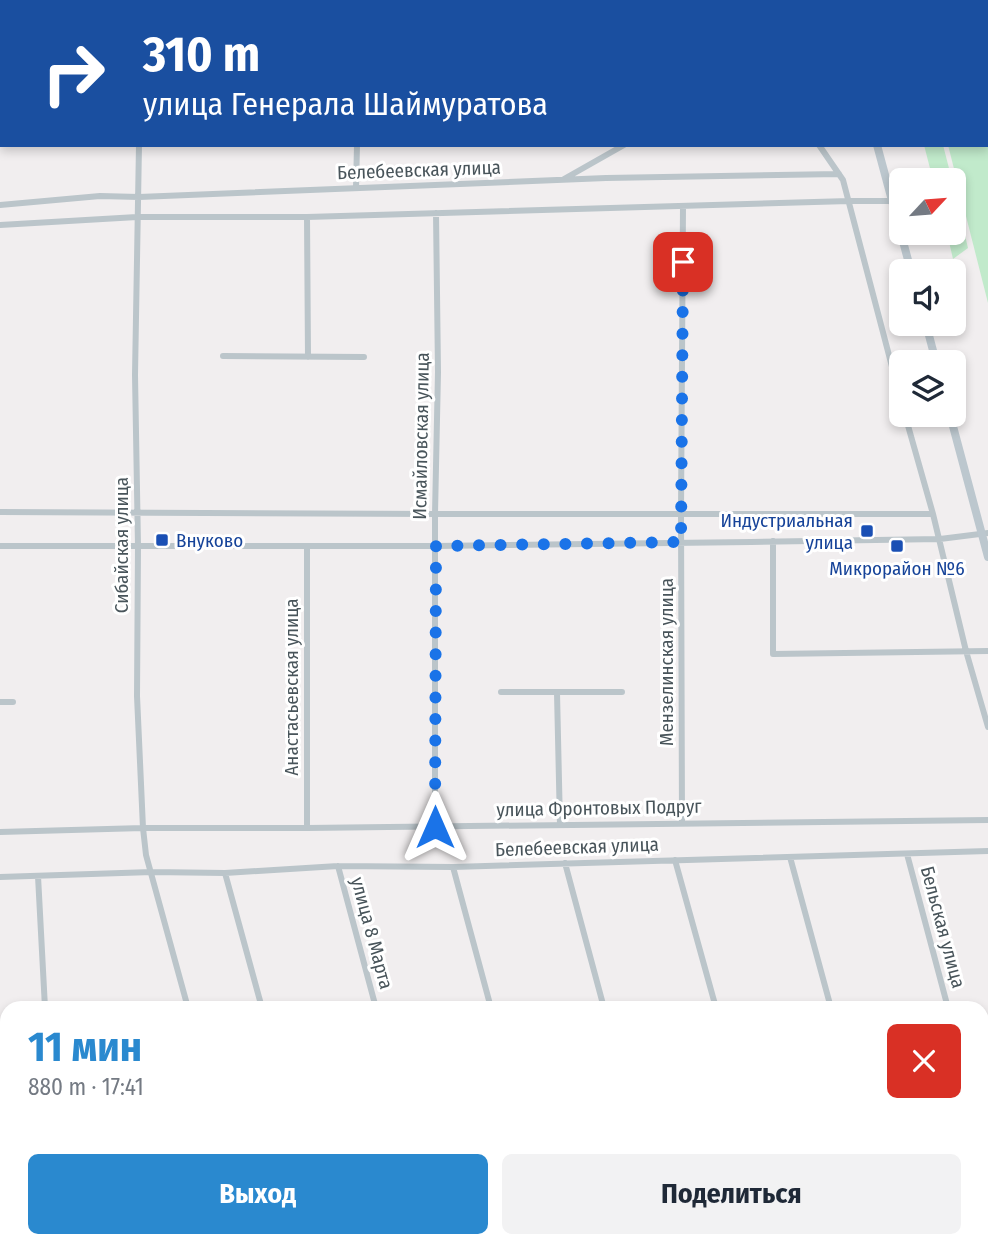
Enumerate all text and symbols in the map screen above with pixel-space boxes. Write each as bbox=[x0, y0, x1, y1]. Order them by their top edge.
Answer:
text: 310 m bbox=[143, 25, 260, 84]
icon: right bbox=[28, 28, 119, 119]
text: улица Генерала Шаймуратова bbox=[143, 85, 548, 123]
street label: Белебеевская улица bbox=[337, 156, 501, 184]
north arrow bbox=[889, 168, 966, 245]
map controls bbox=[889, 168, 966, 427]
pin bbox=[653, 232, 713, 292]
icon: arrive bbox=[664, 243, 702, 281]
button: sound bbox=[889, 259, 966, 336]
button: layers bbox=[889, 350, 966, 427]
street label: Исмайловская улица bbox=[408, 352, 434, 520]
street label: Сибайская улица bbox=[110, 477, 133, 613]
place label: Индустриальная улица bbox=[720, 509, 853, 554]
marker: Индустриальная улица bbox=[859, 523, 875, 539]
place label: Внуково bbox=[176, 529, 243, 552]
marker: Внуково bbox=[154, 532, 170, 548]
marker: Микрорайон №6 bbox=[889, 538, 905, 554]
place label: Микрорайон №6 bbox=[829, 557, 965, 580]
street label: Мензелинская улица bbox=[655, 578, 678, 746]
street label: Анастасьевская улица bbox=[280, 598, 303, 776]
position arrow bbox=[398, 790, 472, 864]
street label: улица Фронтовых Подруг bbox=[496, 795, 702, 821]
street label: Белебеевская улица bbox=[495, 833, 659, 861]
street label: Бельская улица bbox=[916, 864, 970, 990]
street label: улица 8 Марта bbox=[346, 875, 398, 991]
text: 11 мин bbox=[28, 1022, 142, 1072]
button: close bbox=[887, 1024, 961, 1098]
text: 880 m · 17:41 bbox=[28, 1073, 144, 1101]
button: Выход bbox=[28, 1154, 488, 1234]
button: Поделиться bbox=[502, 1154, 961, 1234]

